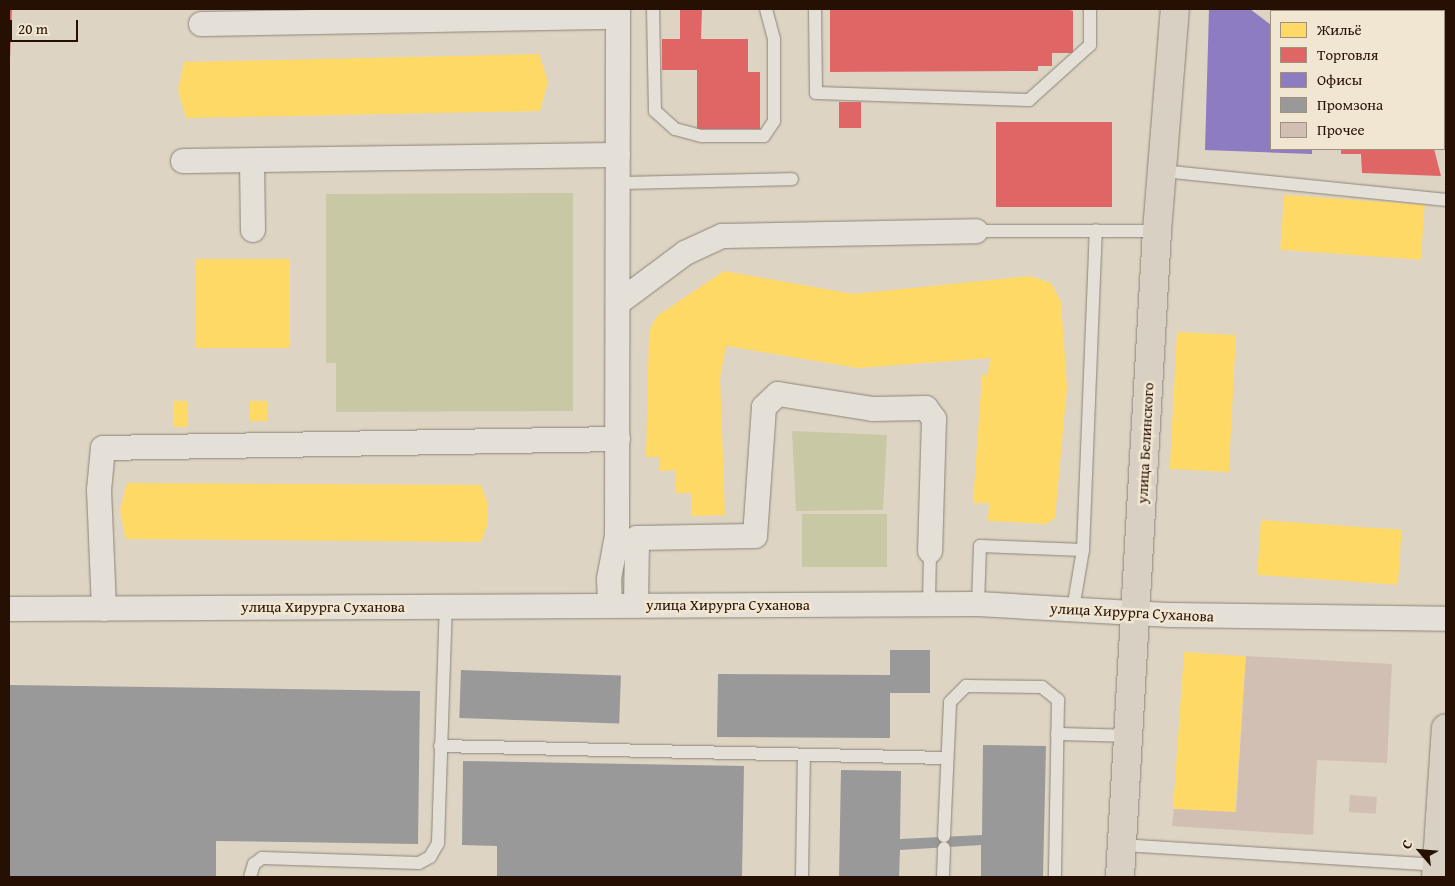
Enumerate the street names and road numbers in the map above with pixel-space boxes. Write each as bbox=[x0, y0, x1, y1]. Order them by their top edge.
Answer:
street label: улица Белинского bbox=[1133, 382, 1157, 504]
street label: улица Хирурга Суханова bbox=[646, 596, 810, 614]
street label: улица Хирурга Суханова bbox=[241, 598, 405, 616]
street label: улица Хирурга Суханова bbox=[1050, 599, 1214, 625]

